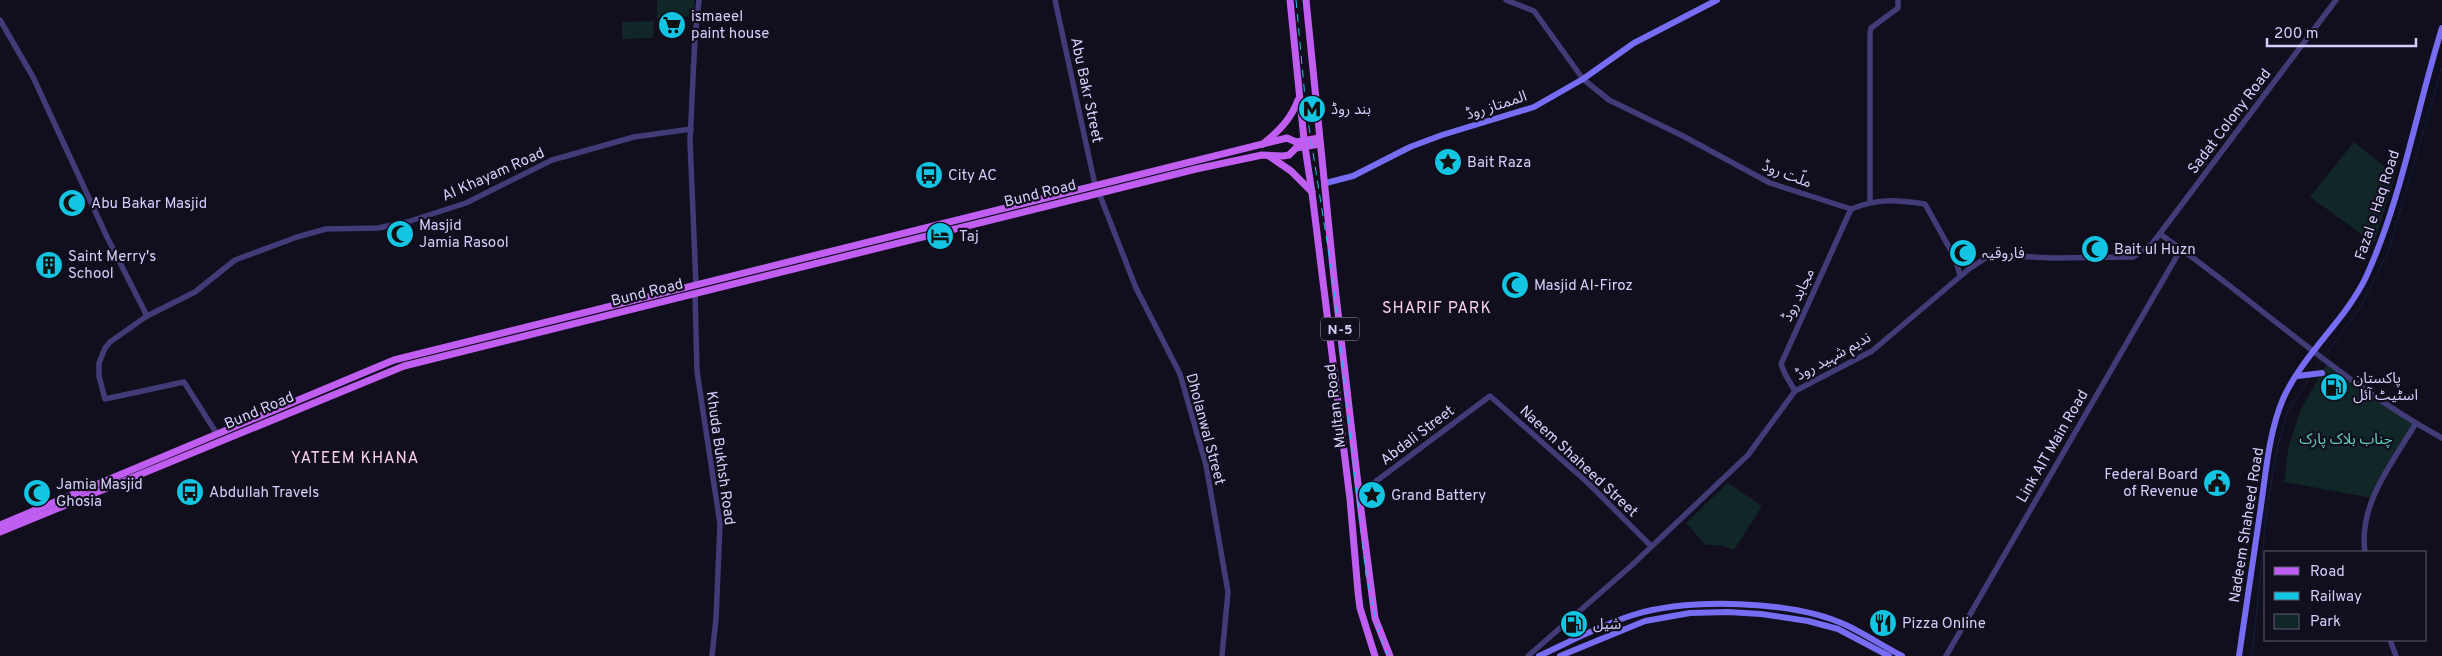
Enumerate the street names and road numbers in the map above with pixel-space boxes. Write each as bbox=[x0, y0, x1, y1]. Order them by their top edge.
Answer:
street label: Abu Bakr Street bbox=[1065, 36, 1106, 145]
street label: Sadat Colony Road bbox=[2184, 65, 2276, 178]
street label: الممتاز روڈ bbox=[1463, 87, 1529, 125]
street label: Al Khayam Road bbox=[439, 144, 548, 207]
street label: Fazal e Haq Road bbox=[2352, 148, 2405, 263]
street label: ملّت روڈ bbox=[1759, 155, 1815, 194]
street label: Bund Road bbox=[1002, 176, 1078, 213]
street label: مجاہد روڈ bbox=[1778, 266, 1820, 325]
street label: Bund Road bbox=[609, 275, 685, 312]
road number: N-5 bbox=[1321, 318, 1359, 340]
street label: ندیم شہید روڈ bbox=[1793, 328, 1875, 386]
street label: Multan Road bbox=[1322, 363, 1351, 449]
street label: Dholanwal Street bbox=[1181, 371, 1229, 487]
street label: Link AIT Main Road bbox=[2013, 387, 2093, 507]
street label: Bund Road bbox=[222, 388, 297, 435]
street label: Khuda Bukhsh Road bbox=[701, 390, 738, 526]
street label: Abdali Street bbox=[1377, 402, 1459, 470]
street label: Naeem Shaheed Street bbox=[1515, 402, 1641, 522]
street label: Nadeem Shaheed Road bbox=[2226, 446, 2269, 604]

